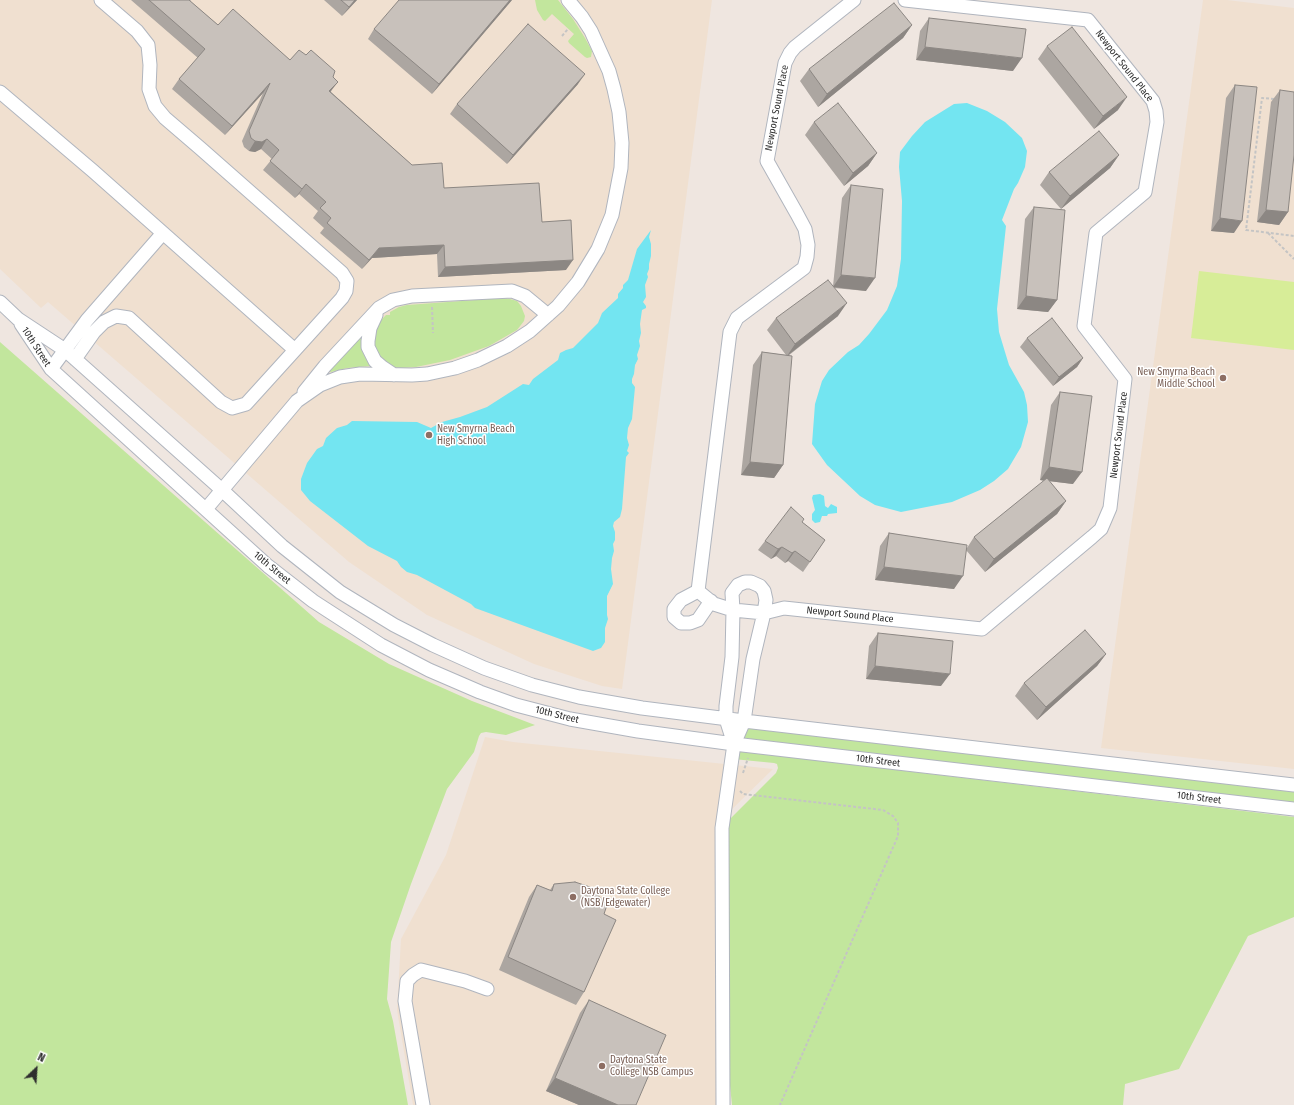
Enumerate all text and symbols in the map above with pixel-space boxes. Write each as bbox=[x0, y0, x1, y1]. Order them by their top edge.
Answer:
street label: Newport Sound Place bbox=[1092, 28, 1156, 104]
street label: Newport Sound Place bbox=[763, 64, 791, 152]
street label: 10th Street bbox=[19, 325, 53, 369]
place label: New Smyrna Beach Middle School bbox=[1137, 366, 1215, 390]
marker: New Smyrna Beach Middle School bbox=[1218, 373, 1228, 383]
street label: Newport Sound Place bbox=[1108, 391, 1130, 479]
place label: New Smyrna Beach High School bbox=[437, 423, 515, 446]
marker: New Smyrna Beach High School bbox=[424, 430, 434, 440]
street label: 10th Street bbox=[251, 549, 293, 587]
street label: Newport Sound Place bbox=[806, 604, 894, 626]
street label: 10th Street bbox=[534, 704, 580, 726]
street label: 10th Street bbox=[855, 752, 901, 770]
street label: 10th Street bbox=[1176, 789, 1222, 807]
place label: Daytona State College (NSB/Edgewater) bbox=[581, 885, 670, 908]
marker: Daytona State College (NSB/Edgewater) bbox=[568, 892, 578, 902]
north arrow bbox=[16, 1049, 56, 1089]
text: N bbox=[36, 1050, 47, 1065]
place label: Daytona State College NSB Campus bbox=[610, 1054, 693, 1078]
marker: Daytona State College NSB Campus bbox=[597, 1061, 607, 1071]

